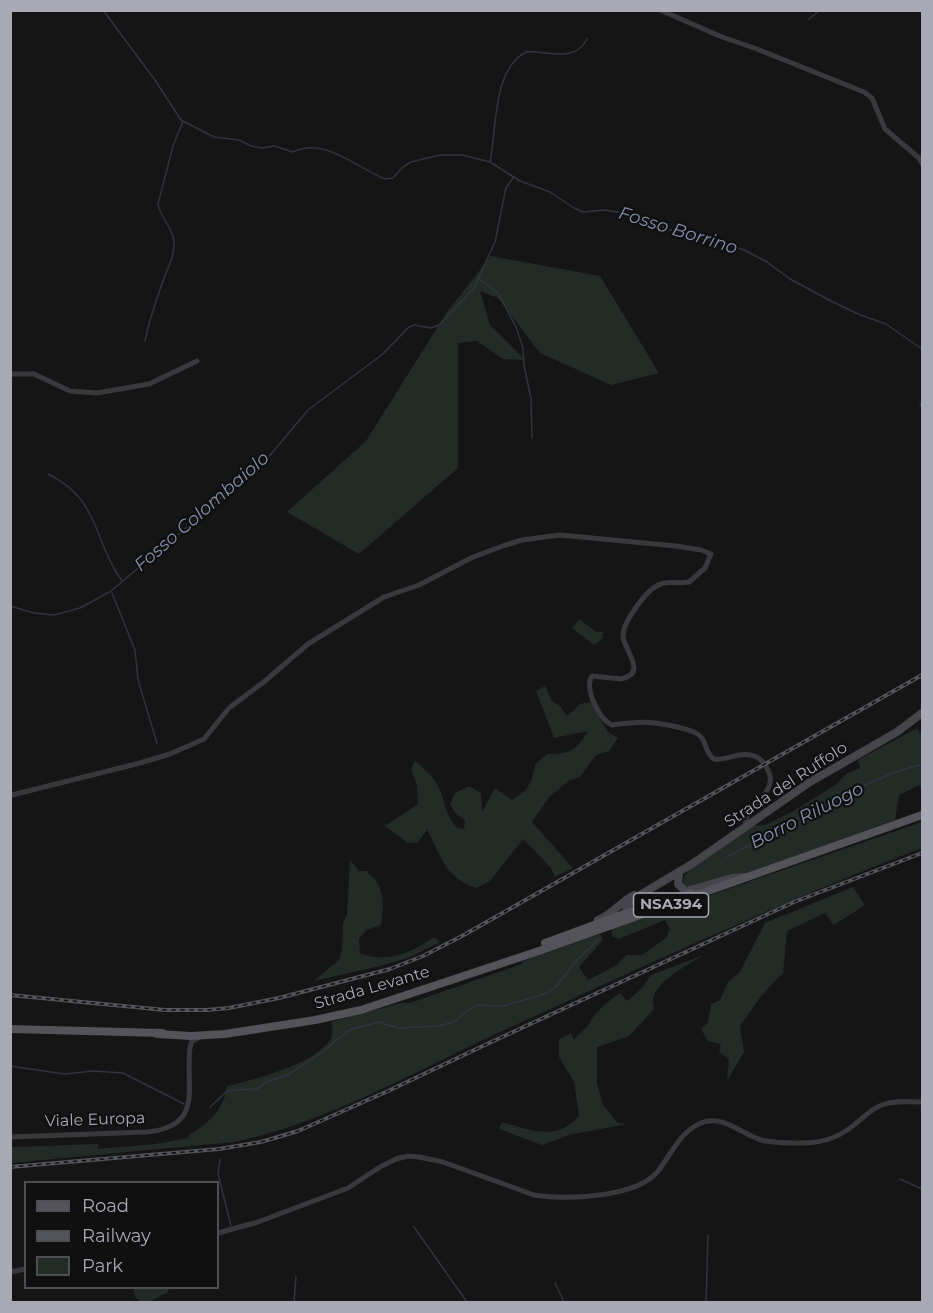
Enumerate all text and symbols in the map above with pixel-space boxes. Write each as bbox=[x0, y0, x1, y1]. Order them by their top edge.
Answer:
water label: Fosso Borrino bbox=[616, 203, 740, 259]
water label: Fosso Colombaiolo bbox=[130, 448, 274, 576]
street label: Strada del Ruffolo bbox=[721, 738, 851, 832]
water label: Borro Riluogo bbox=[747, 778, 867, 854]
road number: NSA394 bbox=[634, 893, 708, 917]
street label: Strada Levante bbox=[312, 962, 432, 1014]
street label: Viale Europa bbox=[44, 1109, 146, 1131]
legend bbox=[24, 1181, 219, 1289]
text: Road bbox=[82, 1195, 129, 1217]
text: Railway bbox=[82, 1225, 151, 1247]
text: Park bbox=[82, 1255, 123, 1277]

